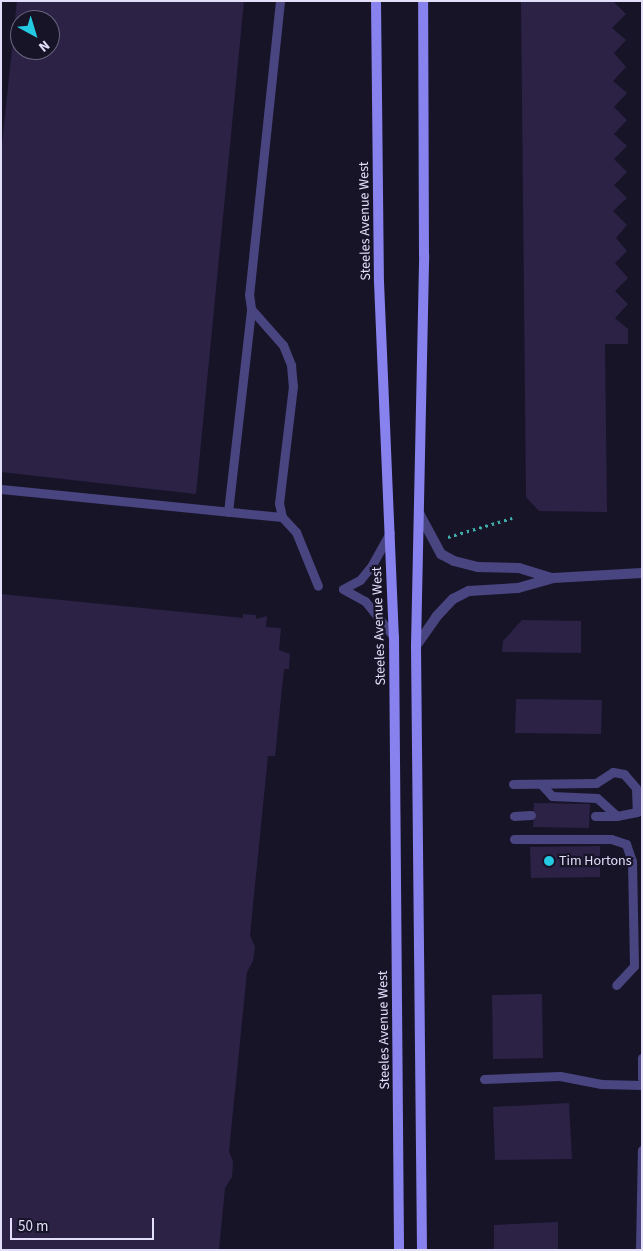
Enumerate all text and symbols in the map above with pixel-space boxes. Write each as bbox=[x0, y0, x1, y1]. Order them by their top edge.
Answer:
north arrow bbox=[10, 10, 60, 60]
text: N bbox=[34, 35, 54, 57]
street label: Steeles Avenue West bbox=[356, 161, 374, 281]
street label: Steeles Avenue West bbox=[369, 566, 389, 686]
place label: Tim Hortons bbox=[559, 853, 632, 869]
marker: Tim Hortons bbox=[543, 855, 555, 867]
street label: Steeles Avenue West bbox=[375, 970, 393, 1090]
scale bar bbox=[12, 1208, 156, 1240]
text: 50 m bbox=[18, 1216, 48, 1237]

